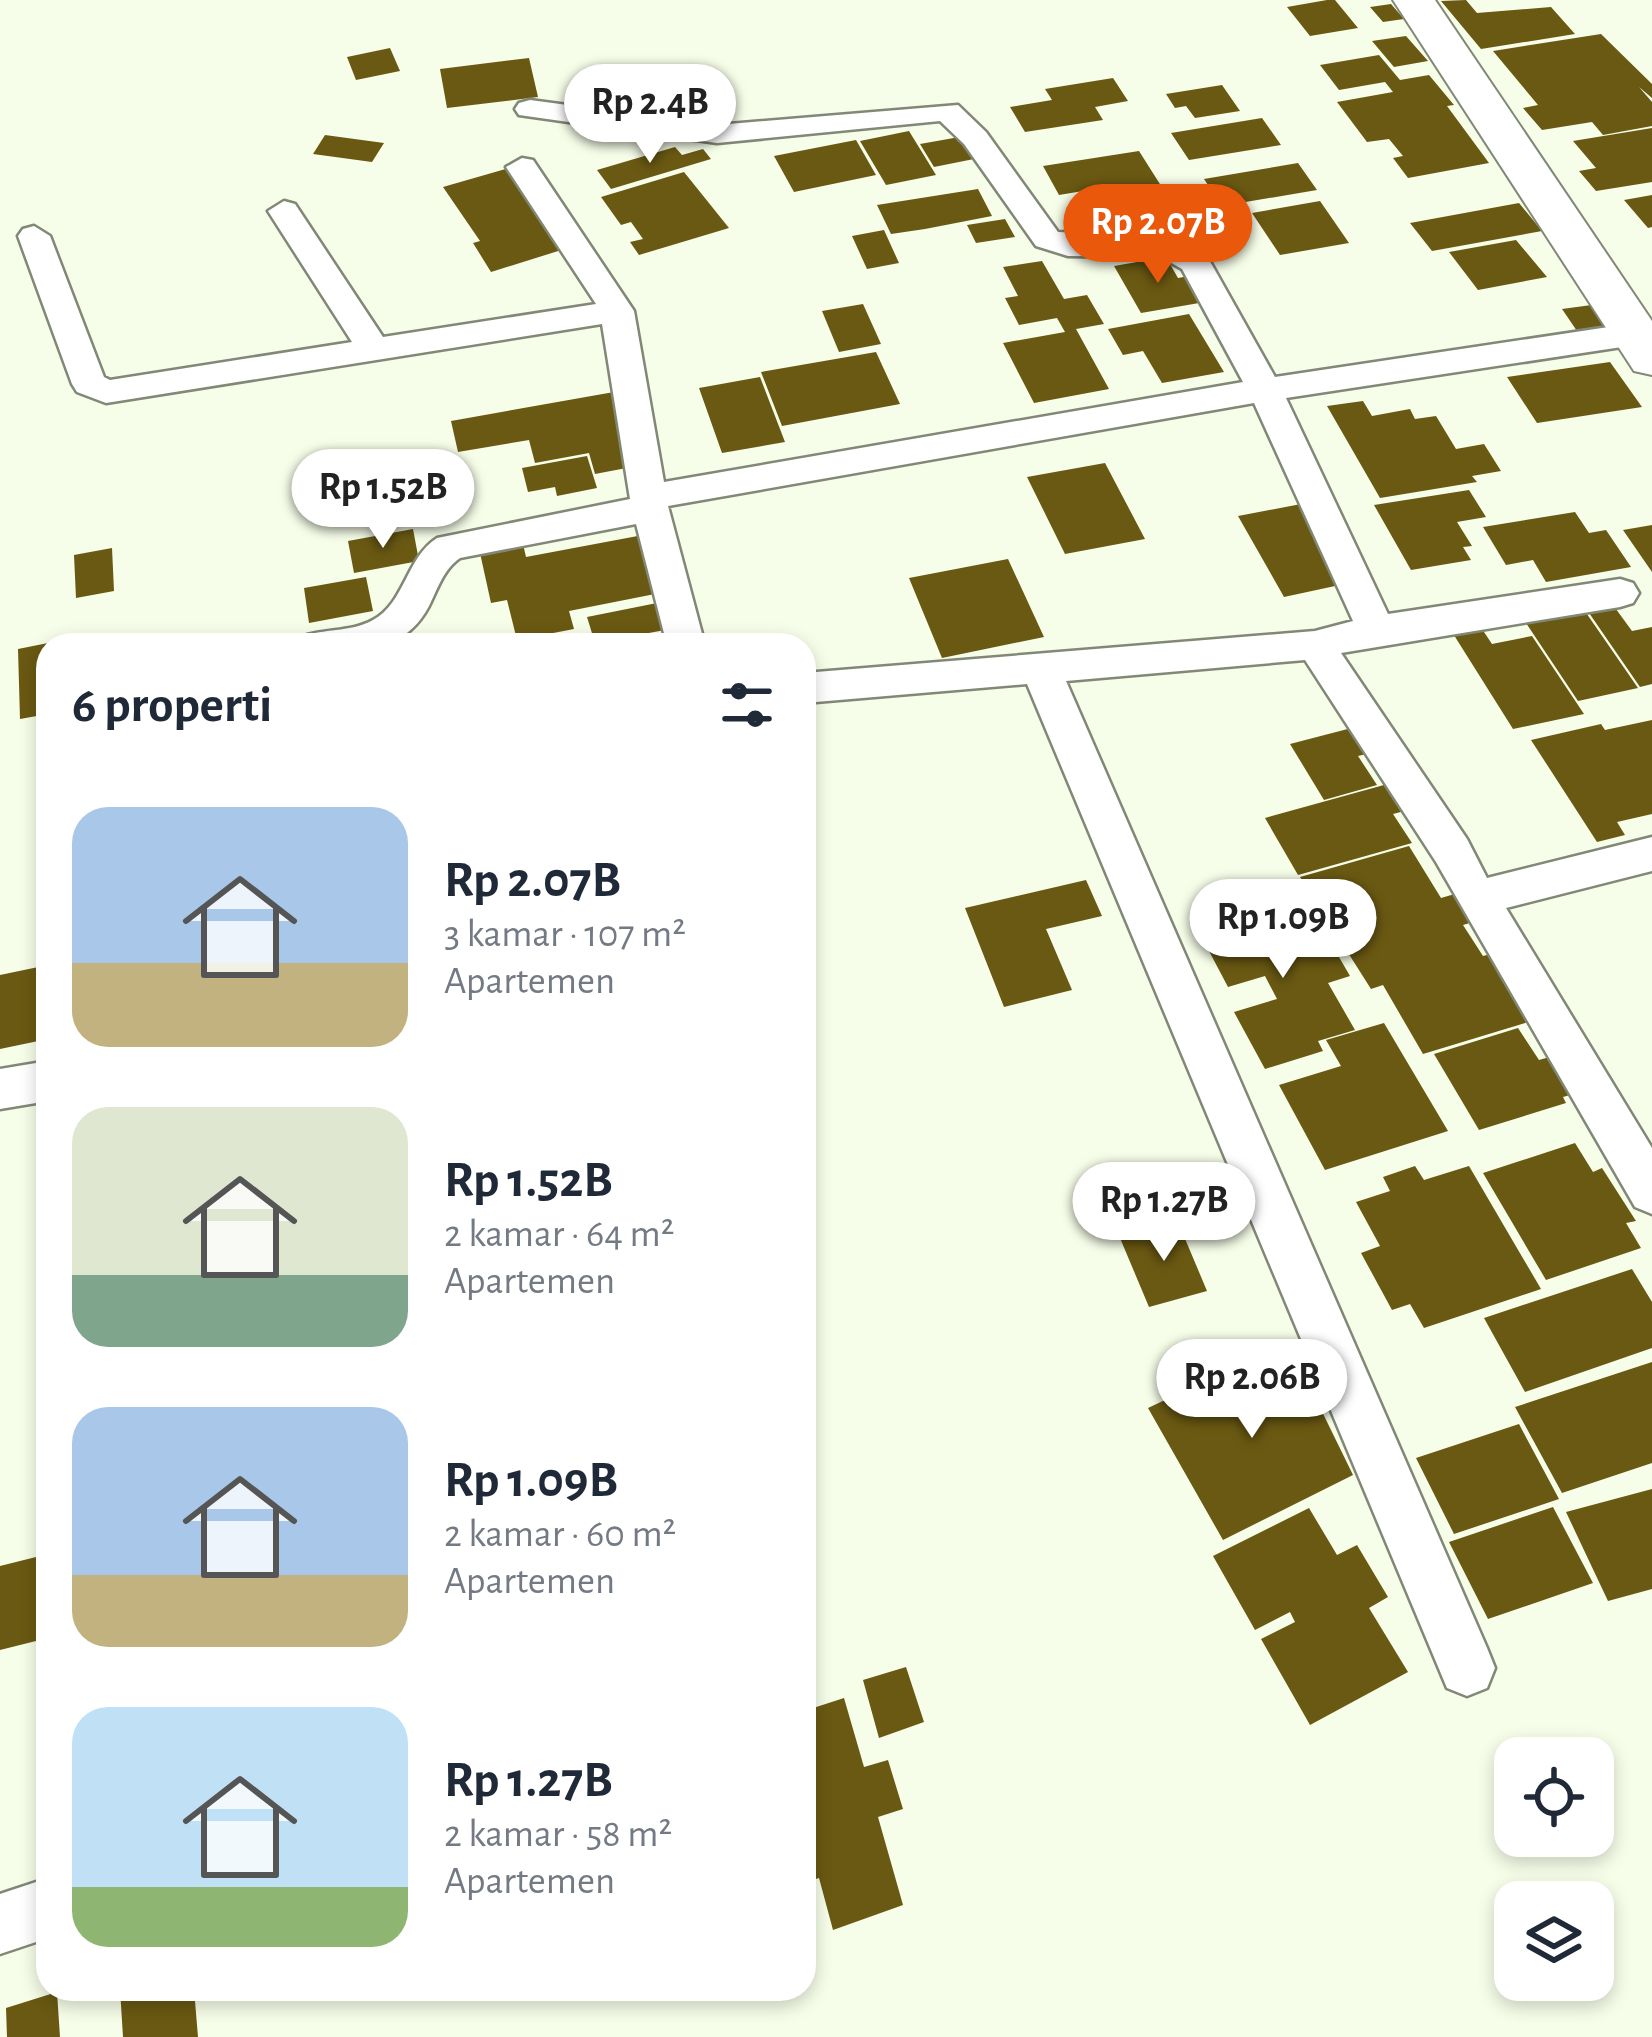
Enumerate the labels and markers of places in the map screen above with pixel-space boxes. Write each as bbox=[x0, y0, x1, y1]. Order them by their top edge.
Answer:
pin: Rp 2.4B bbox=[539, 64, 761, 166]
pin: Rp 2.07B bbox=[1034, 184, 1282, 286]
pin: Rp 1.52B bbox=[259, 449, 507, 551]
pin: Rp 1.09B bbox=[1159, 879, 1407, 981]
pin: Rp 1.27B bbox=[1040, 1162, 1288, 1264]
pin: Rp 2.06B bbox=[1128, 1339, 1376, 1441]

